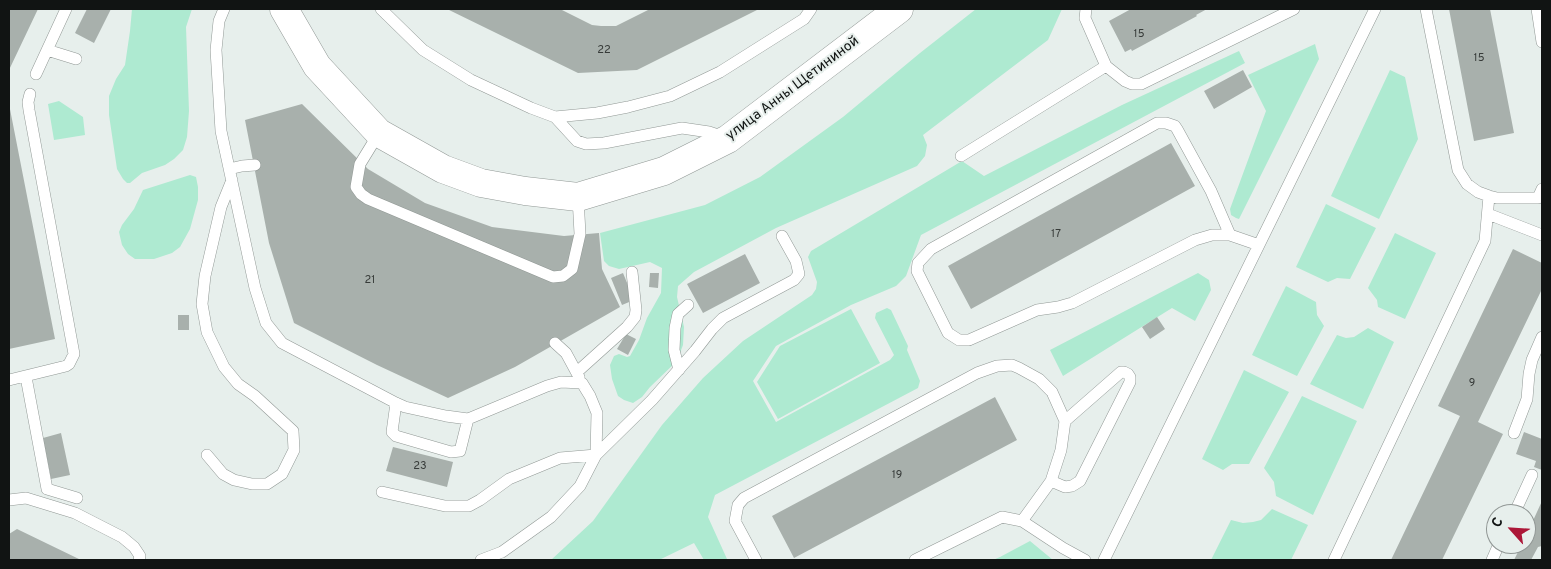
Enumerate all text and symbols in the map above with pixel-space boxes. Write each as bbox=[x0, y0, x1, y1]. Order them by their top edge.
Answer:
house number: 15 bbox=[1134, 28, 1144, 42]
street label: улица Анны Щетининой bbox=[723, 33, 863, 145]
house number: 22 bbox=[597, 44, 611, 58]
house number: 15 bbox=[1474, 52, 1484, 66]
house number: 17 bbox=[1051, 228, 1061, 242]
house number: 21 bbox=[365, 274, 375, 288]
house number: 9 bbox=[1469, 377, 1475, 391]
house number: 23 bbox=[413, 460, 427, 474]
house number: 19 bbox=[892, 469, 902, 483]
north arrow bbox=[1486, 504, 1536, 554]
text: С bbox=[1488, 515, 1508, 530]

